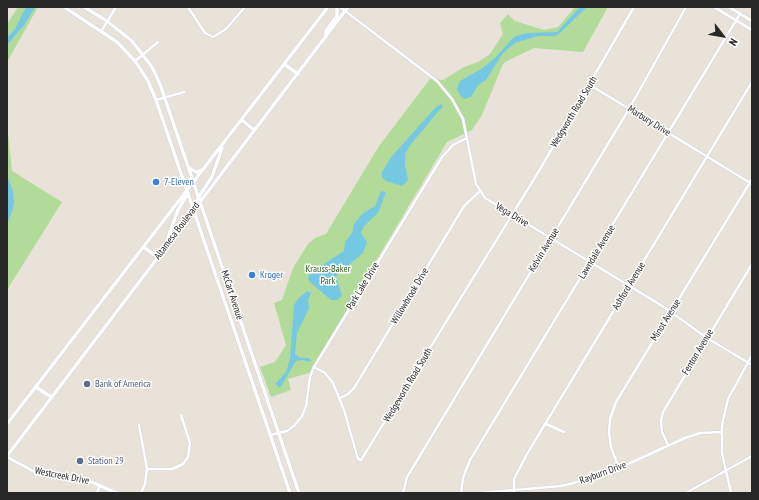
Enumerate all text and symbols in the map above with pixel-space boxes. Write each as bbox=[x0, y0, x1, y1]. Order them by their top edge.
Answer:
north arrow bbox=[703, 16, 743, 56]
text: N bbox=[726, 36, 741, 48]
street label: Wedgworth Road South bbox=[548, 74, 600, 150]
street label: Marbury Drive bbox=[625, 103, 673, 139]
place label: 7-Eleven bbox=[164, 176, 194, 188]
marker: 7-Eleven bbox=[151, 177, 161, 187]
street label: Altamesa Boulevard bbox=[152, 200, 202, 262]
street label: Vega Drive bbox=[493, 200, 531, 230]
street label: Lawndale Avenue bbox=[576, 223, 618, 281]
street label: Kelvin Avenue bbox=[526, 226, 562, 274]
street label: Park Lake Drive bbox=[344, 260, 382, 312]
street label: Ashford Avenue bbox=[610, 260, 648, 312]
park label: Krauss-Baker Park bbox=[306, 263, 350, 286]
street label: Willowbrook Drive bbox=[388, 266, 432, 326]
street label: McCart Avenue bbox=[218, 269, 246, 321]
place label: Kroger bbox=[260, 269, 283, 281]
marker: Kroger bbox=[247, 270, 257, 280]
street label: Minot Avenue bbox=[648, 297, 684, 343]
street label: Fenton Avenue bbox=[680, 327, 716, 377]
street label: Wedgeworth Road South bbox=[381, 346, 435, 424]
place label: Bank of America bbox=[95, 378, 151, 390]
marker: Bank of America bbox=[82, 379, 92, 389]
place label: Station 29 bbox=[88, 455, 124, 467]
marker: Station 29 bbox=[75, 456, 85, 466]
street label: Rayburn Drive bbox=[578, 459, 628, 487]
street label: Westcreek Drive bbox=[34, 465, 90, 487]

